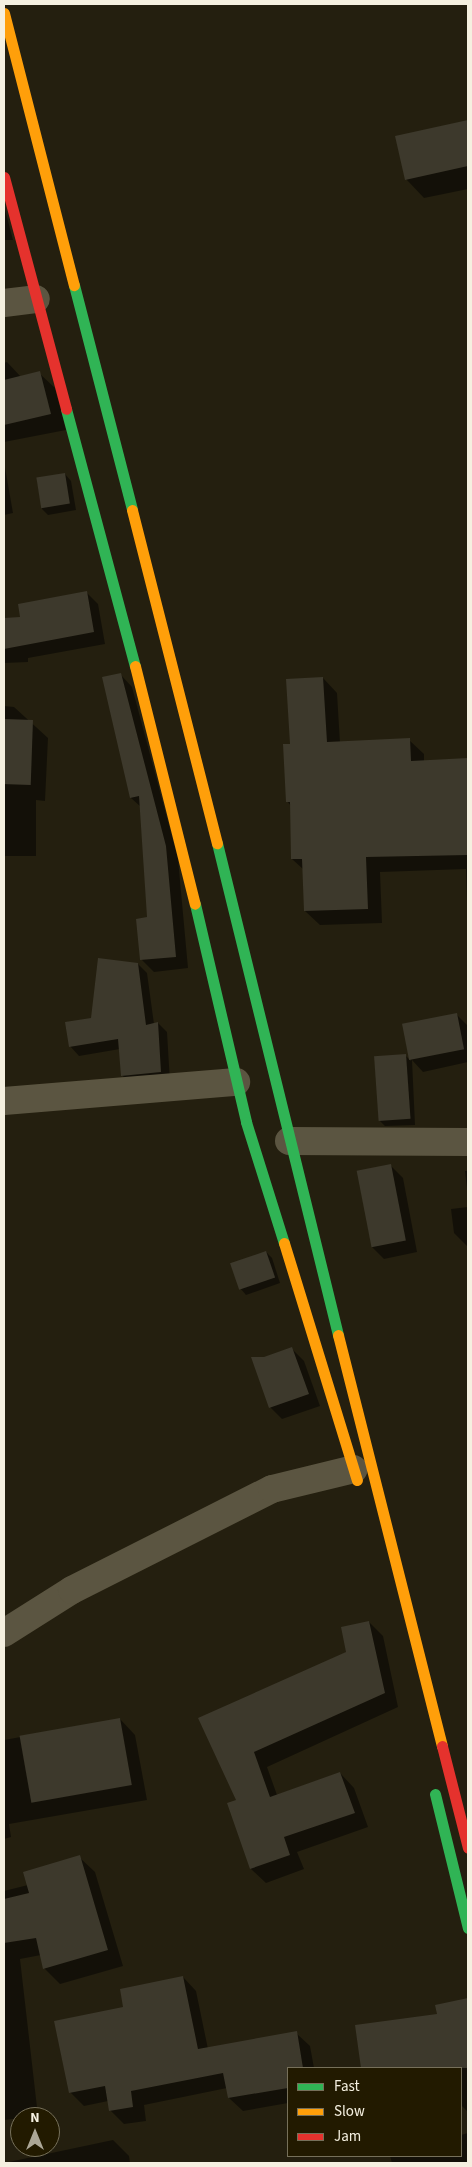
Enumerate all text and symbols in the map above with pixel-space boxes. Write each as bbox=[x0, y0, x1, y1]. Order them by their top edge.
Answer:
legend bbox=[287, 2067, 462, 2157]
text: Fast bbox=[334, 2076, 360, 2097]
text: Slow bbox=[334, 2101, 365, 2122]
north arrow bbox=[10, 2107, 60, 2157]
text: N bbox=[30, 2108, 40, 2128]
text: Jam bbox=[334, 2126, 361, 2147]

